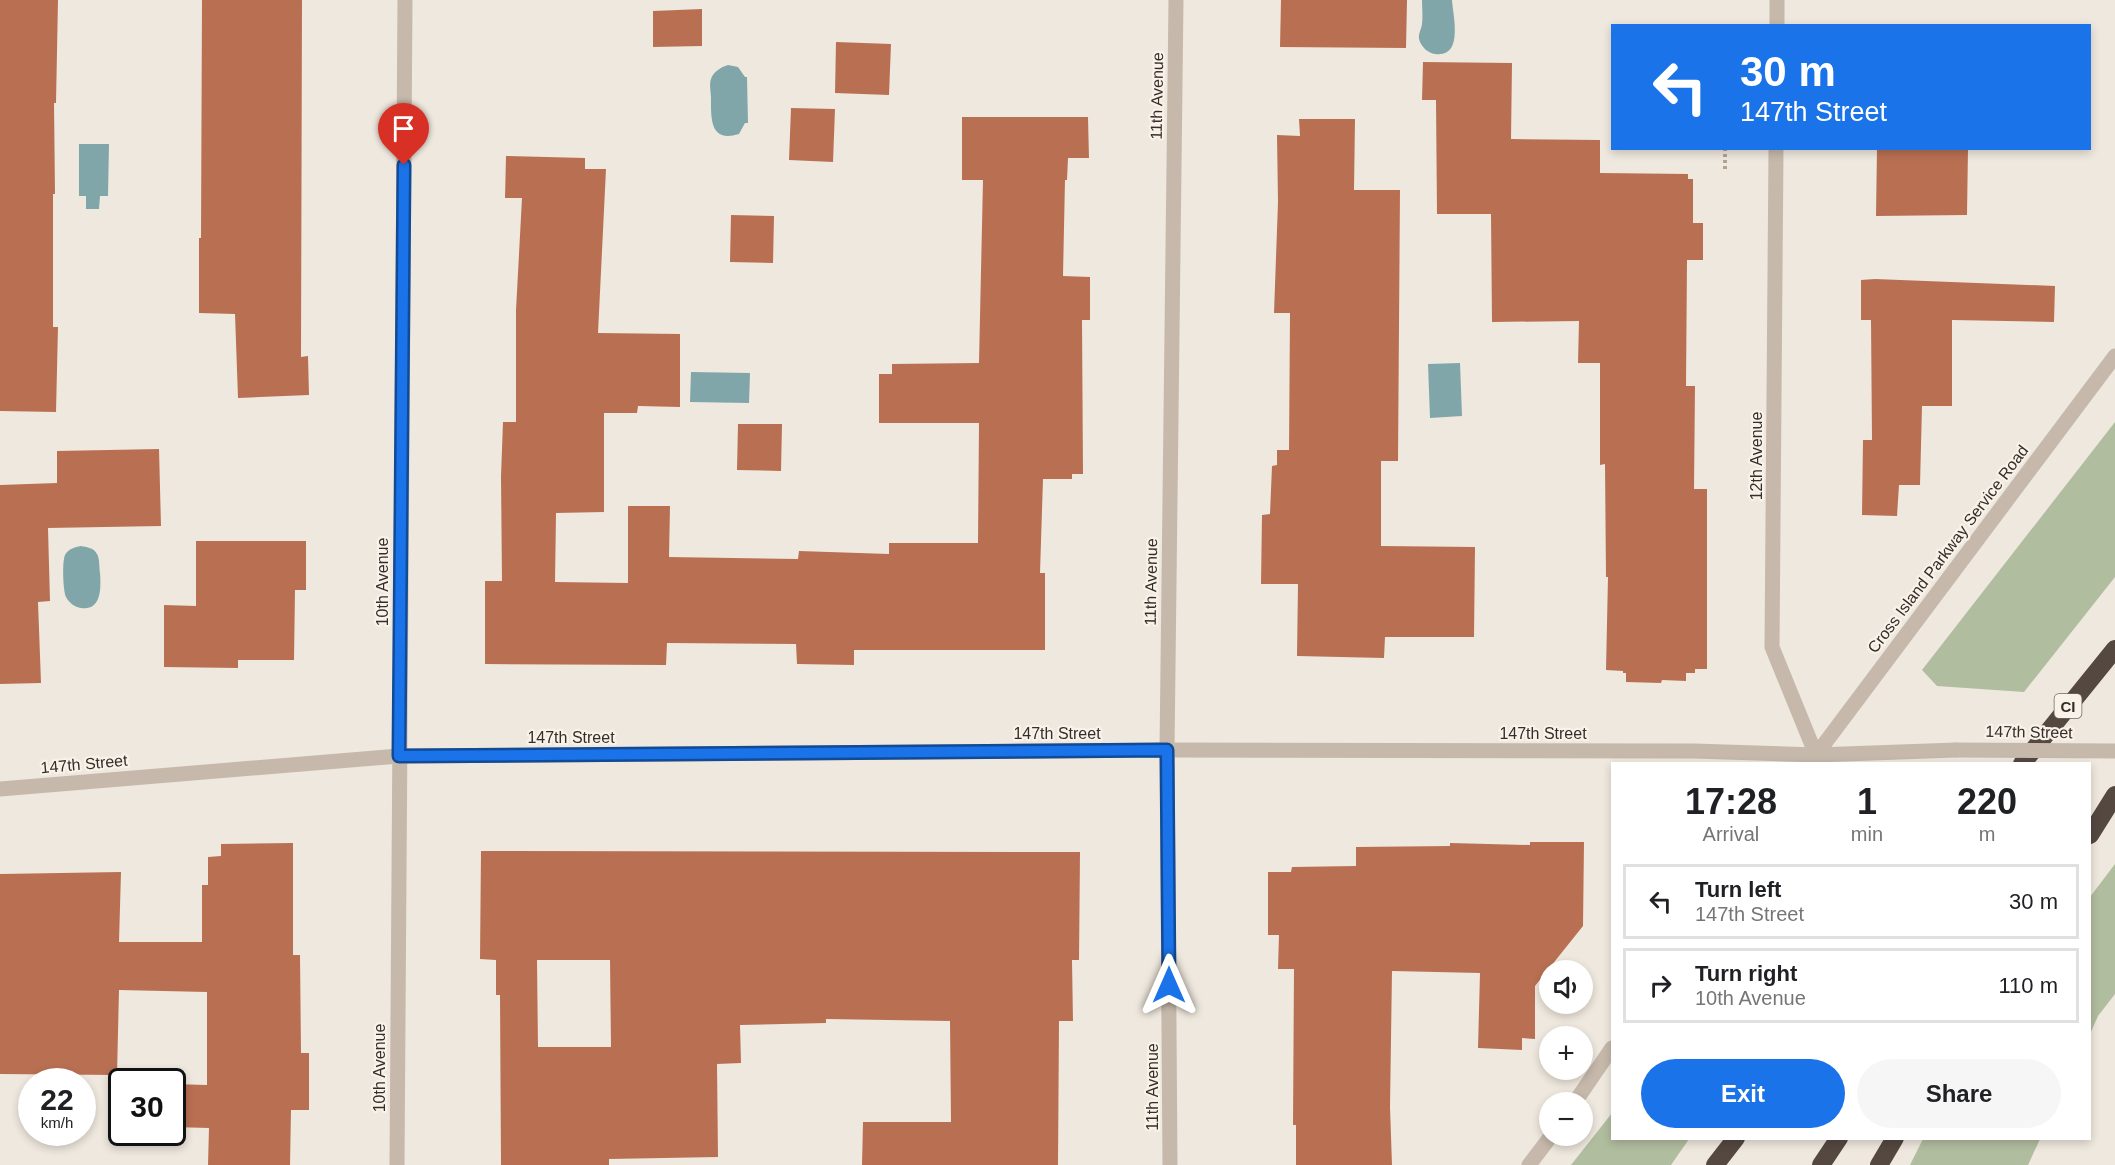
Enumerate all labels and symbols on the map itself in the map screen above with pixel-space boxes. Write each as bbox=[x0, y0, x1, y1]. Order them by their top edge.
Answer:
street label: 11th Avenue bbox=[1148, 52, 1166, 140]
pin bbox=[378, 103, 429, 165]
street label: 12th Avenue bbox=[1748, 412, 1765, 500]
street label: Cross Island Parkway Service Road bbox=[1864, 442, 2032, 656]
street label: 10th Avenue bbox=[374, 538, 391, 626]
street label: 11th Avenue bbox=[1142, 538, 1160, 626]
road number: CI bbox=[2054, 694, 2082, 718]
street label: 147th Street bbox=[1985, 723, 2073, 741]
street label: 147th Street bbox=[1013, 725, 1101, 742]
street label: 147th Street bbox=[1499, 725, 1587, 742]
street label: 147th Street bbox=[527, 729, 615, 746]
street label: 147th Street bbox=[40, 752, 129, 776]
position arrow bbox=[1137, 953, 1201, 1017]
street label: 10th Avenue bbox=[371, 1024, 388, 1112]
street label: 11th Avenue bbox=[1144, 1043, 1161, 1131]
speed limit sign: 30 bbox=[108, 1068, 186, 1146]

